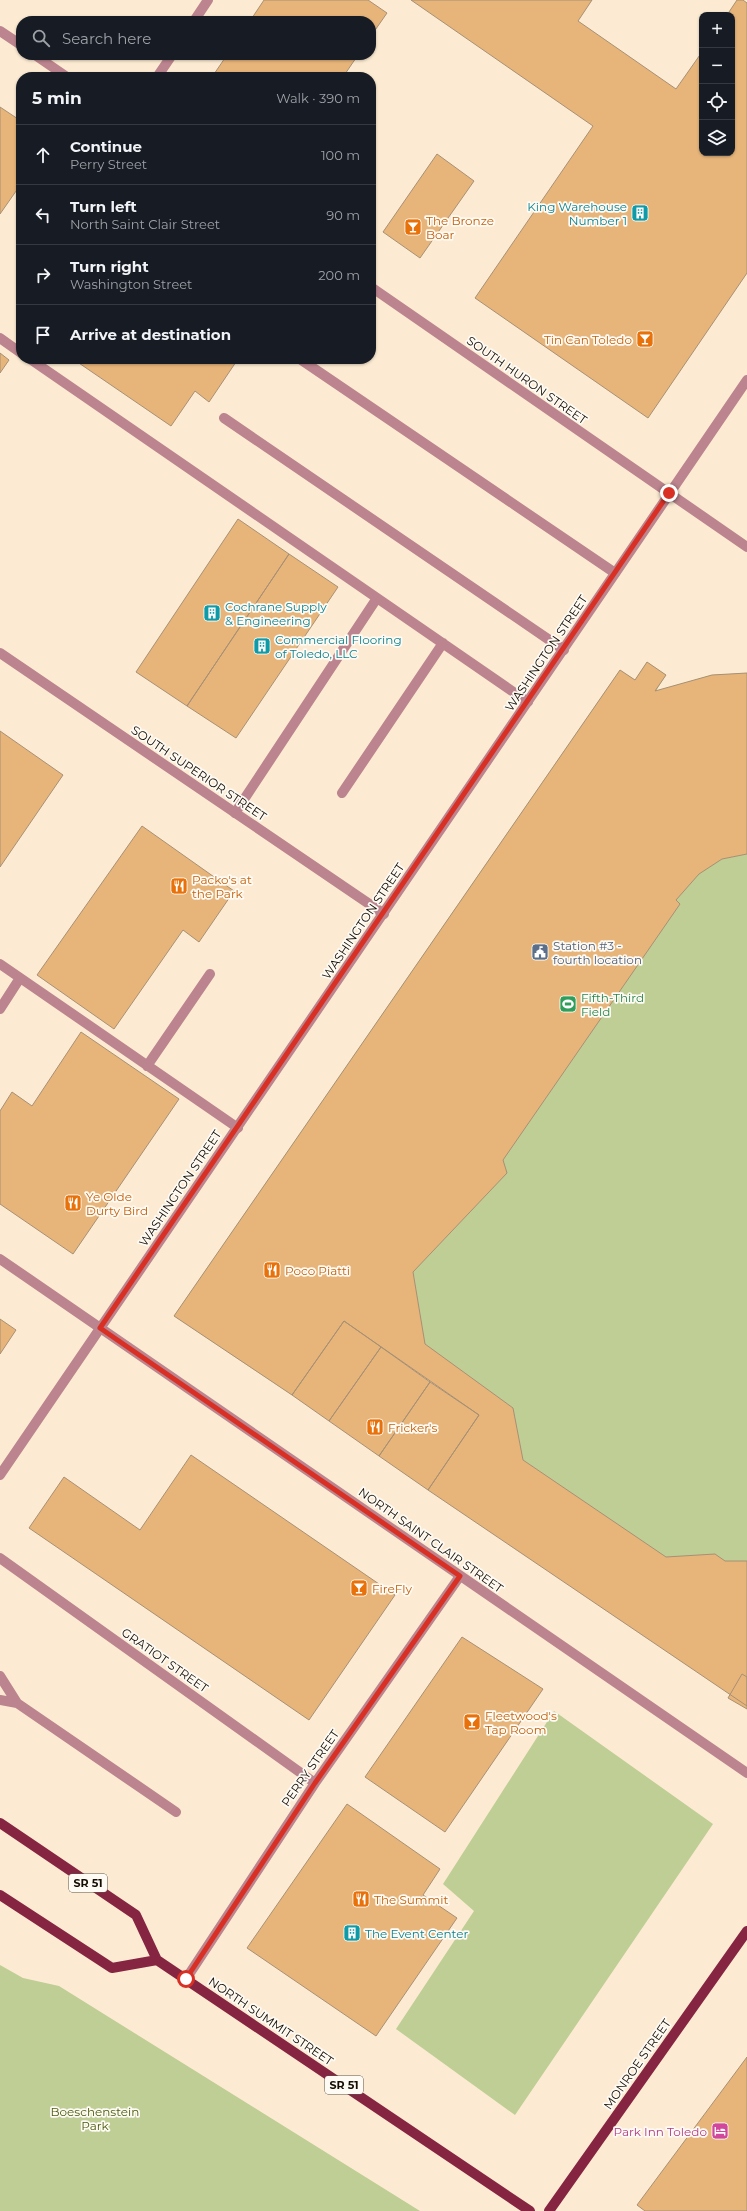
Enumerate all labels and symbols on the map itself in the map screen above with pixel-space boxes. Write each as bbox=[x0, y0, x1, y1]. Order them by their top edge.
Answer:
place label: King Warehouse Number 1 bbox=[527, 199, 627, 228]
building icon: King Warehouse Number 1 bbox=[630, 203, 650, 223]
place label: The Bronze Boar bbox=[426, 213, 494, 242]
bar icon: The Bronze Boar bbox=[403, 217, 423, 237]
bar icon: Tin Can Toledo bbox=[635, 329, 655, 349]
place label: Tin Can Toledo bbox=[544, 332, 632, 347]
street label: SOUTH HURON STREET bbox=[464, 333, 590, 427]
route end bbox=[660, 484, 678, 502]
street label: WASHINGTON STREET bbox=[502, 592, 591, 714]
place label: Cochrane Supply & Engineering bbox=[225, 599, 327, 628]
building icon: Cochrane Supply & Engineering bbox=[202, 603, 222, 623]
place label: Commercial Flooring of Toledo, LLC bbox=[275, 632, 402, 661]
building icon: Commercial Flooring of Toledo, LLC bbox=[252, 636, 272, 656]
street label: SOUTH SUPERIOR STREET bbox=[129, 722, 270, 824]
street label: WASHINGTON STREET bbox=[319, 860, 408, 982]
place label: Packo's at the Park bbox=[192, 872, 252, 901]
restaurant icon: Packo's at the Park bbox=[169, 876, 189, 896]
place label: Station #3 - fourth location bbox=[553, 938, 642, 967]
public building icon: Station #3 - fourth location bbox=[530, 942, 550, 962]
place label: Fifth-Third Field bbox=[581, 990, 644, 1019]
sports icon: Fifth-Third Field bbox=[558, 994, 578, 1014]
street label: WASHINGTON STREET bbox=[136, 1127, 225, 1249]
place label: Ye Olde Durty Bird bbox=[86, 1189, 148, 1218]
restaurant icon: Ye Olde Durty Bird bbox=[63, 1193, 83, 1213]
restaurant icon: Poco Piatti bbox=[262, 1260, 282, 1280]
place label: Poco Piatti bbox=[285, 1263, 350, 1278]
restaurant icon: Fricker's bbox=[365, 1417, 385, 1437]
place label: Fricker's bbox=[388, 1420, 437, 1435]
street label: NORTH SAINT CLAIR STREET bbox=[356, 1484, 506, 1596]
bar icon: FireFly bbox=[349, 1578, 369, 1598]
place label: FireFly bbox=[372, 1581, 413, 1596]
street label: GRATIOT STREET bbox=[119, 1624, 211, 1696]
place label: Fleetwood's Tap Room bbox=[485, 1708, 557, 1737]
bar icon: Fleetwood's Tap Room bbox=[462, 1712, 482, 1732]
street label: PERRY STREET bbox=[278, 1727, 342, 1809]
road number: SR 51 bbox=[69, 1874, 107, 1892]
restaurant icon: The Summit bbox=[351, 1889, 371, 1909]
place label: The Summit bbox=[374, 1892, 448, 1907]
building icon: The Event Center bbox=[342, 1923, 362, 1943]
place label: The Event Center bbox=[365, 1926, 468, 1941]
route start bbox=[177, 1970, 195, 1988]
street label: NORTH SUMMIT STREET bbox=[206, 1974, 336, 2068]
street label: MONROE STREET bbox=[600, 2016, 674, 2112]
road number: SR 51 bbox=[325, 2076, 363, 2094]
park label: Boeschenstein Park bbox=[51, 2104, 139, 2133]
hotel icon: Park Inn Toledo bbox=[710, 2121, 730, 2141]
place label: Park Inn Toledo bbox=[614, 2124, 707, 2139]

